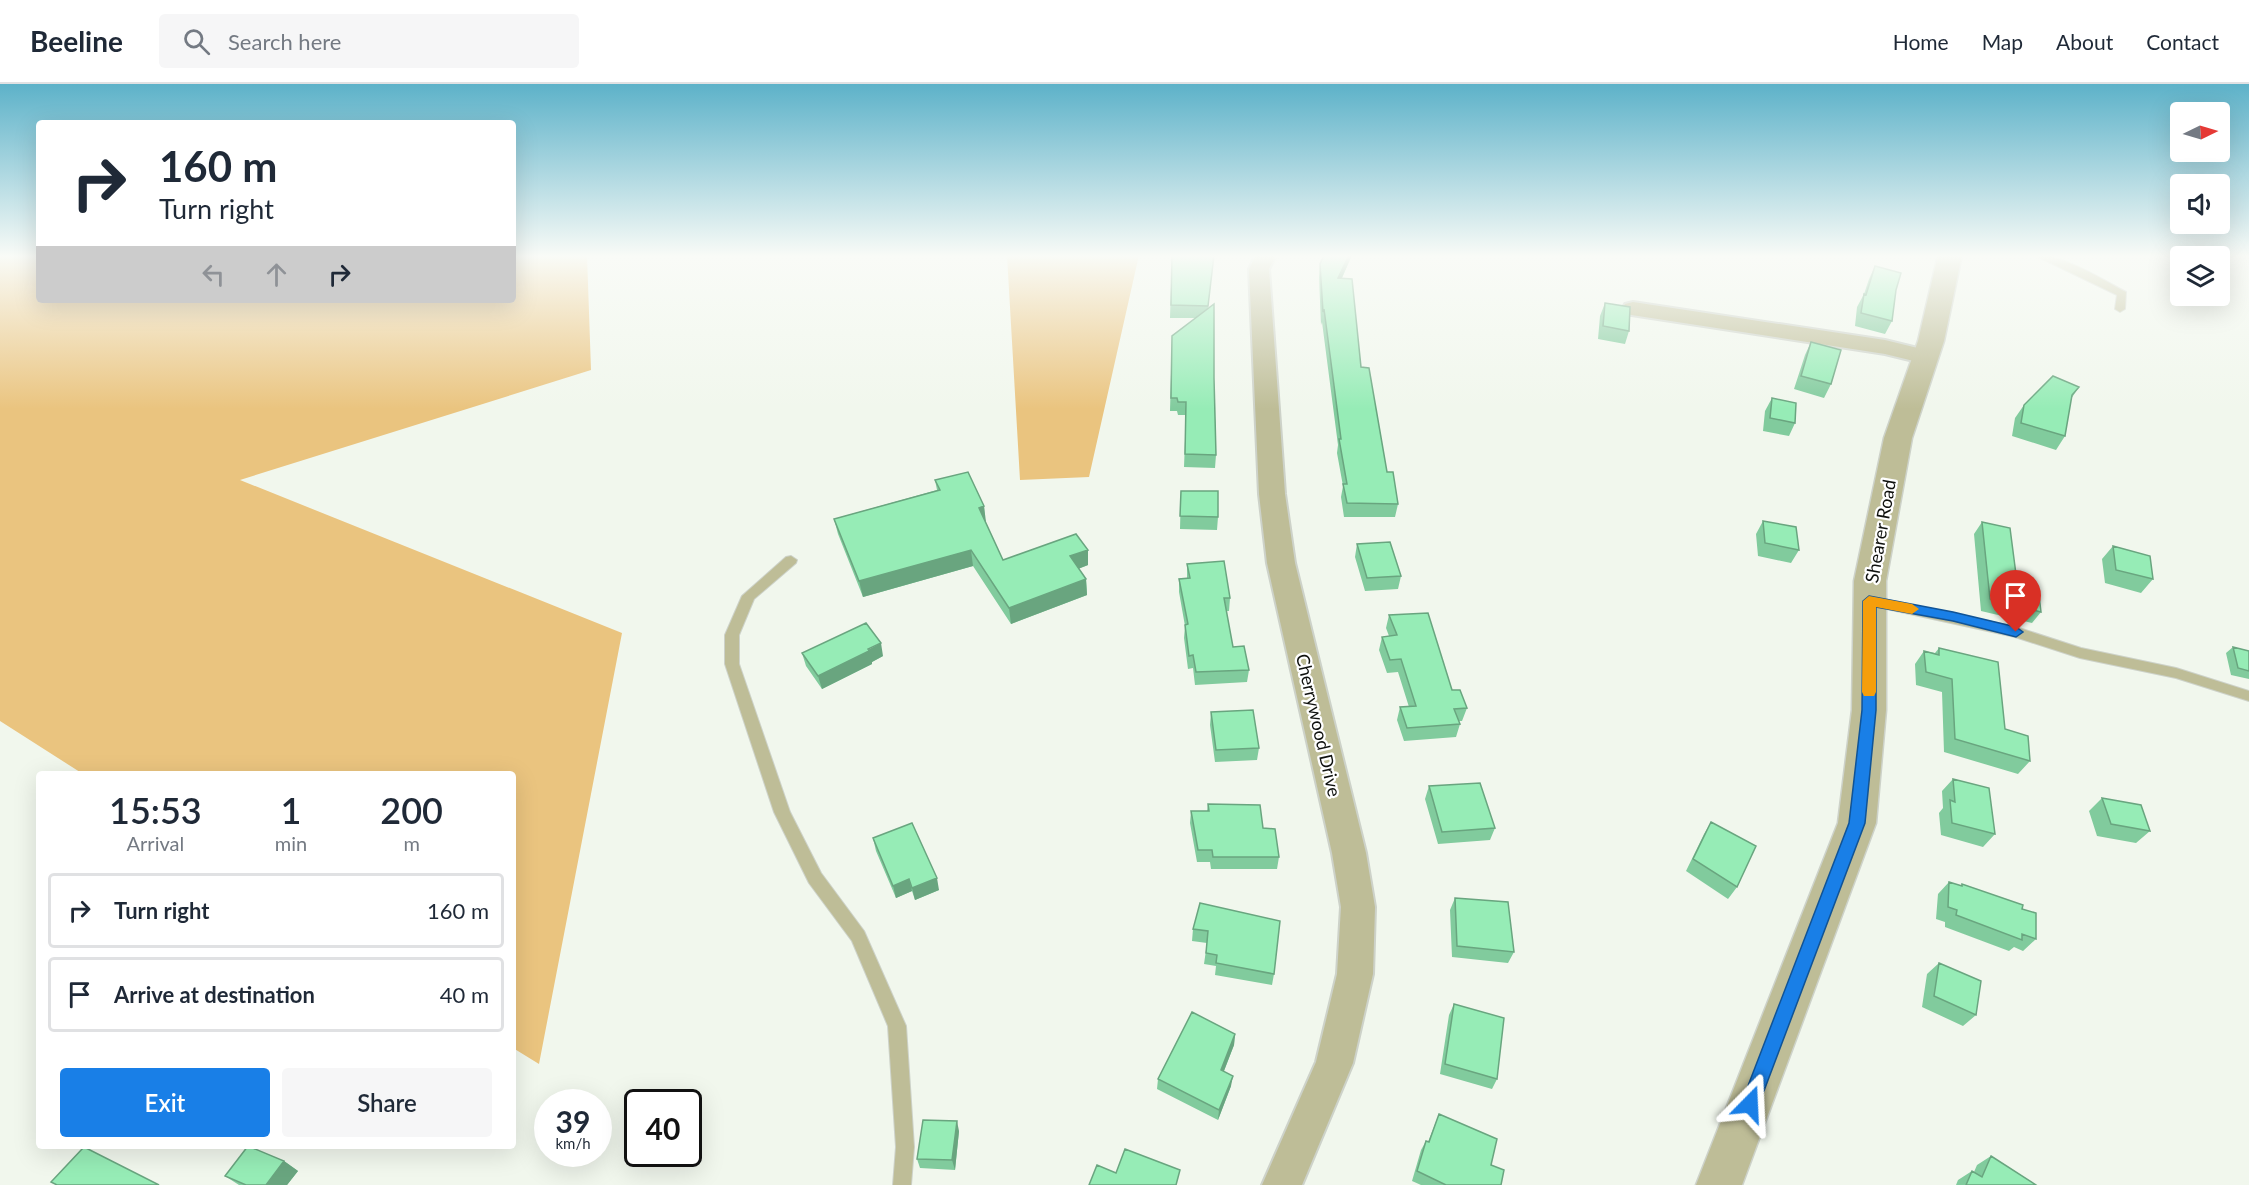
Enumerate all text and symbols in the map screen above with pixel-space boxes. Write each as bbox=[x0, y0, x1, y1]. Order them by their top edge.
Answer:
search box bbox=[159, 14, 579, 68]
text: Beeline bbox=[30, 24, 123, 58]
icon: search bbox=[180, 25, 213, 58]
text: Search here bbox=[228, 28, 341, 55]
text: Home bbox=[1893, 29, 1949, 54]
text: Map bbox=[1982, 29, 2023, 54]
text: About bbox=[2056, 29, 2113, 54]
text: Contact bbox=[2146, 29, 2219, 54]
north arrow bbox=[2170, 102, 2230, 162]
map controls bbox=[2170, 102, 2230, 306]
text: 160 m bbox=[159, 141, 277, 191]
icon: right bbox=[60, 144, 138, 222]
button: sound bbox=[2170, 174, 2230, 234]
text: Turn right bbox=[159, 192, 274, 225]
button: layers bbox=[2170, 246, 2230, 306]
icon: left bbox=[197, 258, 230, 291]
icon: ahead bbox=[260, 258, 293, 291]
icon: right bbox=[323, 258, 356, 291]
street label: Shearer Road bbox=[1860, 478, 1900, 584]
pin bbox=[1990, 570, 2041, 632]
icon: arrive bbox=[1999, 579, 2032, 612]
street label: Cherrywood Drive bbox=[1292, 651, 1346, 799]
text: 15:53 bbox=[109, 788, 202, 832]
text: 1 bbox=[281, 788, 301, 832]
text: 200 bbox=[380, 788, 443, 832]
text: Arrival bbox=[127, 831, 184, 855]
text: min bbox=[275, 831, 307, 855]
text: m bbox=[403, 831, 420, 855]
icon: right bbox=[63, 894, 96, 927]
text: Turn right bbox=[114, 897, 209, 924]
text: 160 m bbox=[427, 897, 489, 924]
icon: arrive bbox=[63, 978, 96, 1011]
text: Arrive at destination bbox=[114, 981, 315, 1008]
text: 40 m bbox=[440, 981, 489, 1008]
button: Exit bbox=[60, 1068, 270, 1137]
button: Share bbox=[282, 1068, 492, 1137]
position arrow bbox=[1718, 1072, 1782, 1136]
speed limit sign: 40 bbox=[624, 1089, 702, 1167]
text: 39 bbox=[556, 1103, 590, 1139]
text: km/h bbox=[555, 1134, 591, 1152]

